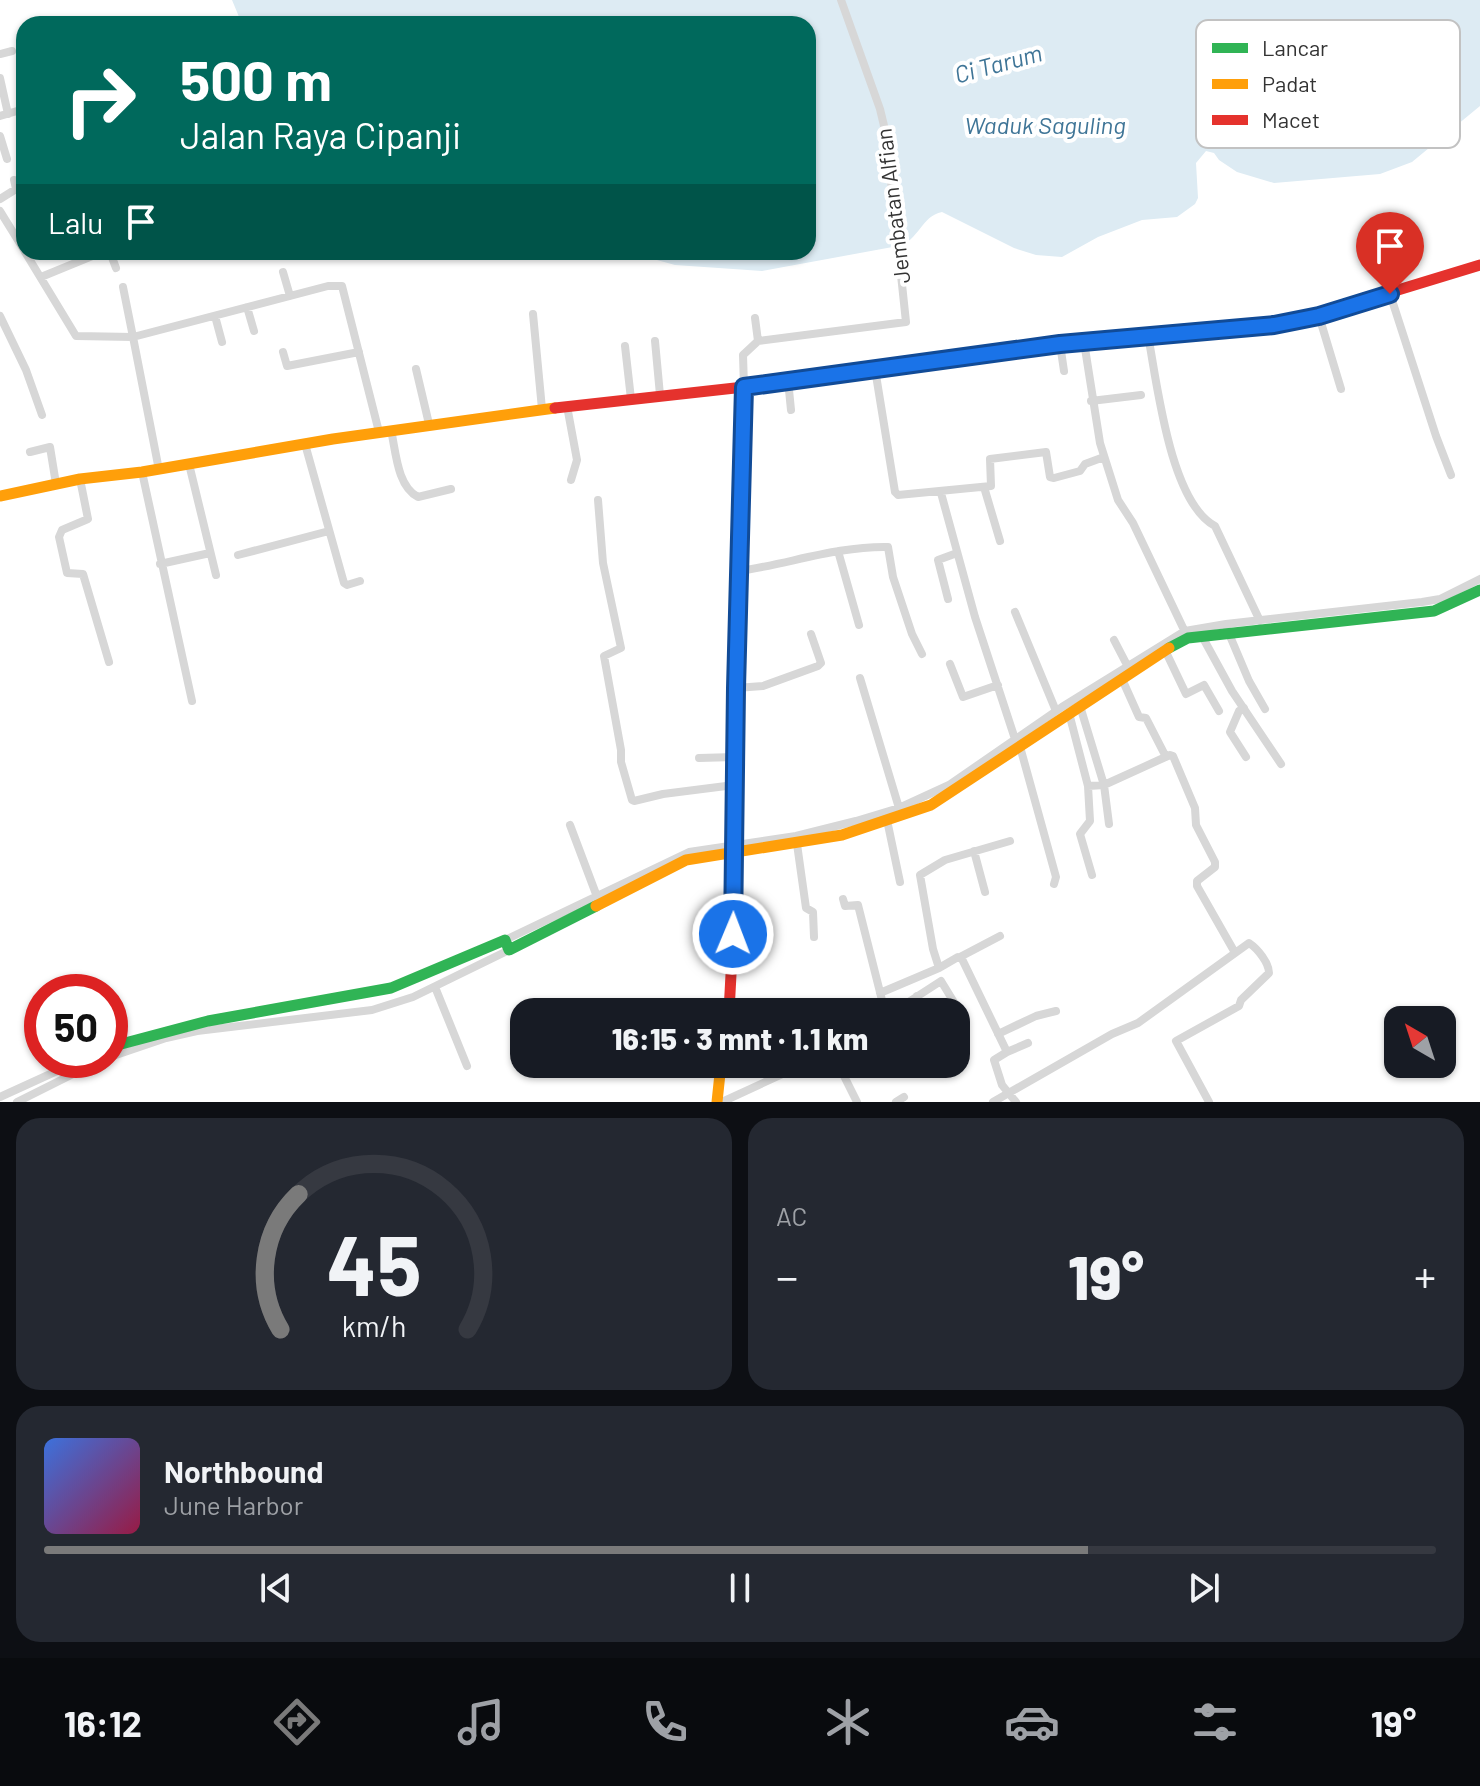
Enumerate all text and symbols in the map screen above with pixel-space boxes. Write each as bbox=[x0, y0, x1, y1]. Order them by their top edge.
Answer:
legend bbox=[1196, 20, 1460, 148]
text: Lancar bbox=[1262, 34, 1328, 60]
water label: Ci Tarum bbox=[951, 37, 1045, 89]
text: 500 m bbox=[180, 45, 332, 112]
icon: right bbox=[48, 48, 152, 152]
text: Padat bbox=[1262, 70, 1317, 96]
text: Macet bbox=[1262, 106, 1320, 132]
water label: Waduk Saguling bbox=[964, 110, 1126, 139]
text: Jalan Raya Cipanji bbox=[180, 113, 461, 156]
street label: Jembatan Alfian bbox=[870, 127, 914, 285]
icon: arrive bbox=[119, 200, 163, 244]
text: Lalu bbox=[48, 204, 103, 240]
pin bbox=[1356, 212, 1424, 294]
icon: arrive bbox=[1368, 224, 1412, 268]
position arrow bbox=[691, 892, 775, 976]
speed limit sign: 50 bbox=[24, 974, 128, 1078]
north arrow bbox=[1384, 1006, 1456, 1078]
map controls bbox=[1384, 1006, 1456, 1078]
text: 16:15 · 3 mnt · 1.1 km bbox=[612, 1020, 868, 1056]
text: AC bbox=[776, 1200, 807, 1231]
text: 45 bbox=[326, 1213, 422, 1313]
text: 19° bbox=[1068, 1240, 1144, 1312]
text: − bbox=[776, 1249, 798, 1302]
text: + bbox=[1414, 1249, 1436, 1302]
text: km/h bbox=[342, 1308, 406, 1343]
text: Northbound bbox=[164, 1453, 323, 1489]
text: June Harbor bbox=[164, 1489, 303, 1520]
icon: previous bbox=[254, 1566, 298, 1610]
icon: pause bbox=[718, 1566, 762, 1610]
icon: next bbox=[1182, 1566, 1226, 1610]
icon: directions bbox=[269, 1694, 325, 1750]
icon: music bbox=[453, 1694, 509, 1750]
icon: phone bbox=[637, 1694, 693, 1750]
icon: climate bbox=[820, 1694, 876, 1750]
icon: car bbox=[1004, 1694, 1060, 1750]
icon: filters bbox=[1187, 1694, 1243, 1750]
text: 16:12 bbox=[64, 1701, 142, 1744]
text: 19° bbox=[1371, 1701, 1416, 1744]

